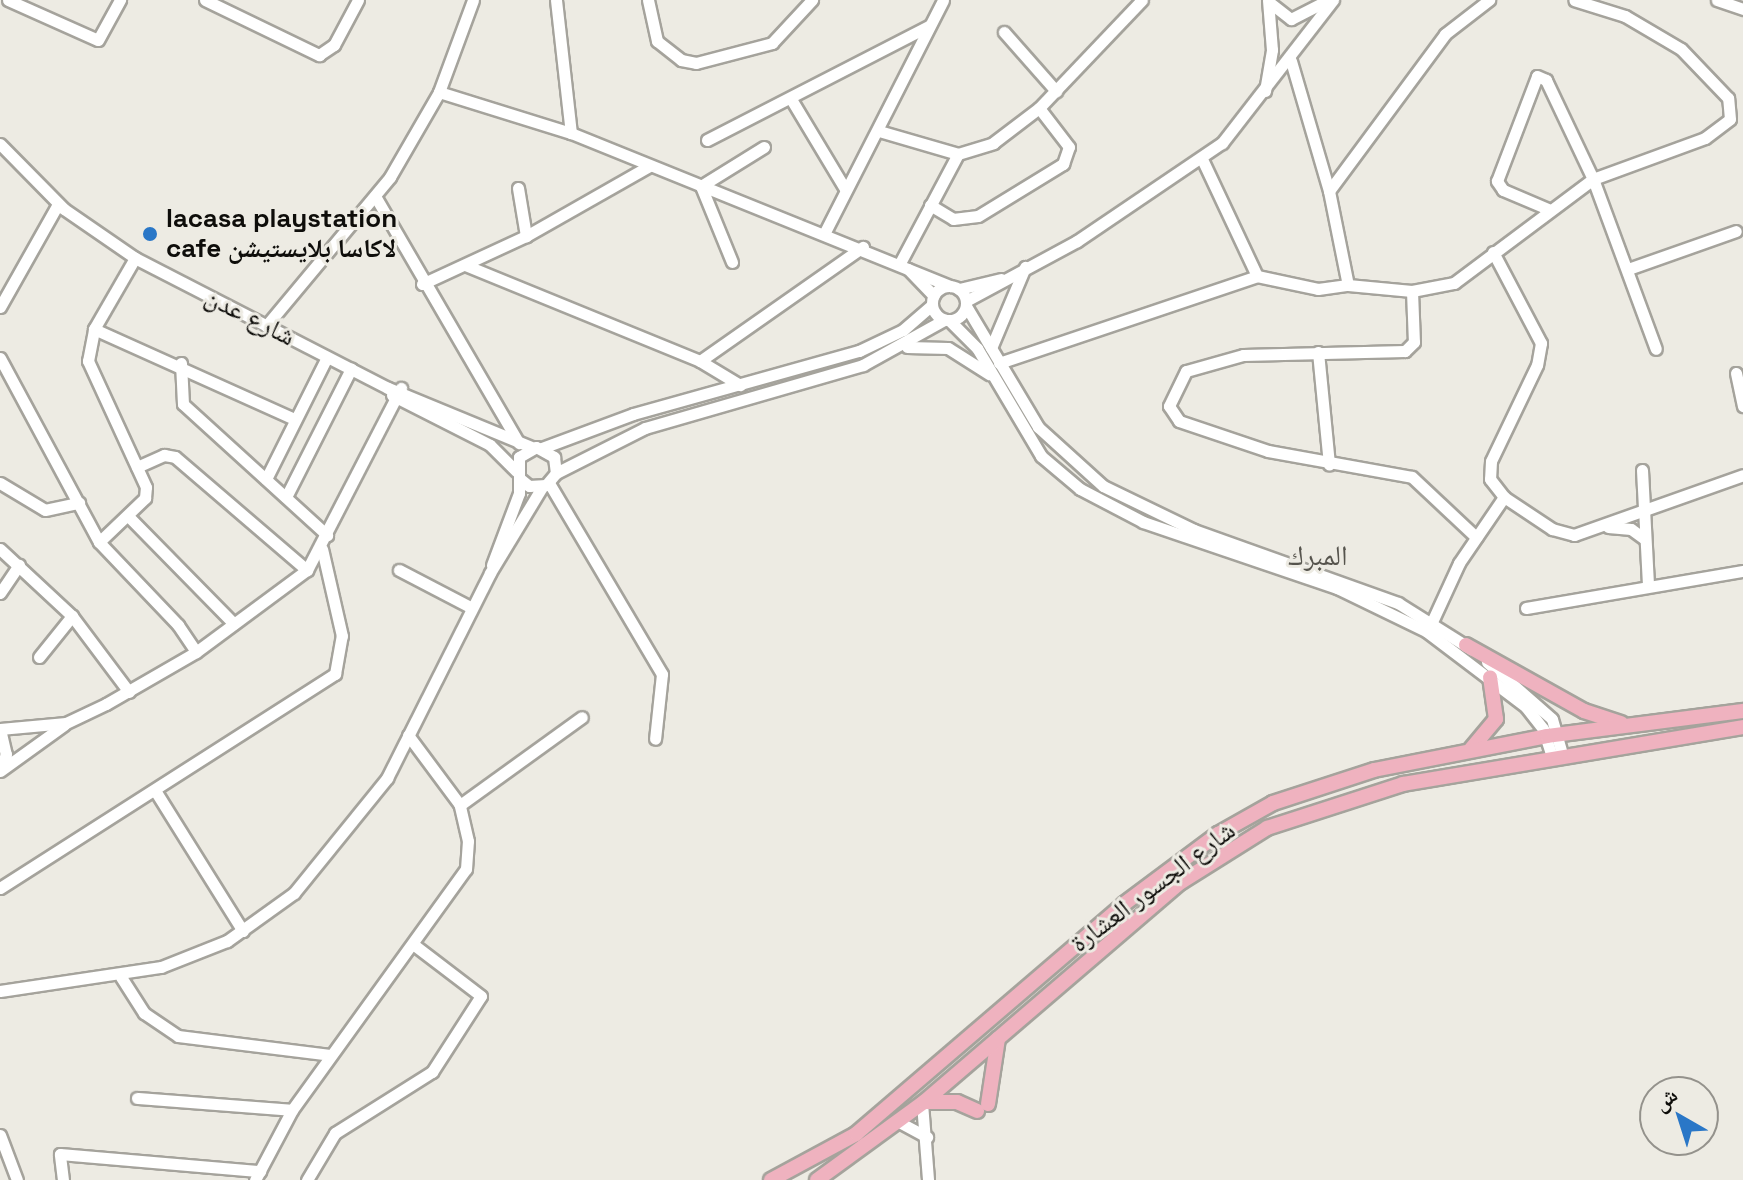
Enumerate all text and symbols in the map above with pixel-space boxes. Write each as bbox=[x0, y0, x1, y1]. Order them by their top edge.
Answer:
place label: lacasa playstation cafe لاكاسا بلايستيشن bbox=[166, 203, 397, 264]
marker: lacasa playstation cafe لاكاسا بلايستيشن bbox=[141, 225, 159, 243]
street label: شارع عدن bbox=[200, 281, 300, 353]
district label: المبرك bbox=[1288, 538, 1348, 572]
street label: شارع الجسور العشارة bbox=[1064, 815, 1242, 959]
north arrow bbox=[1639, 1076, 1719, 1156]
text: ش bbox=[1647, 1081, 1683, 1117]

